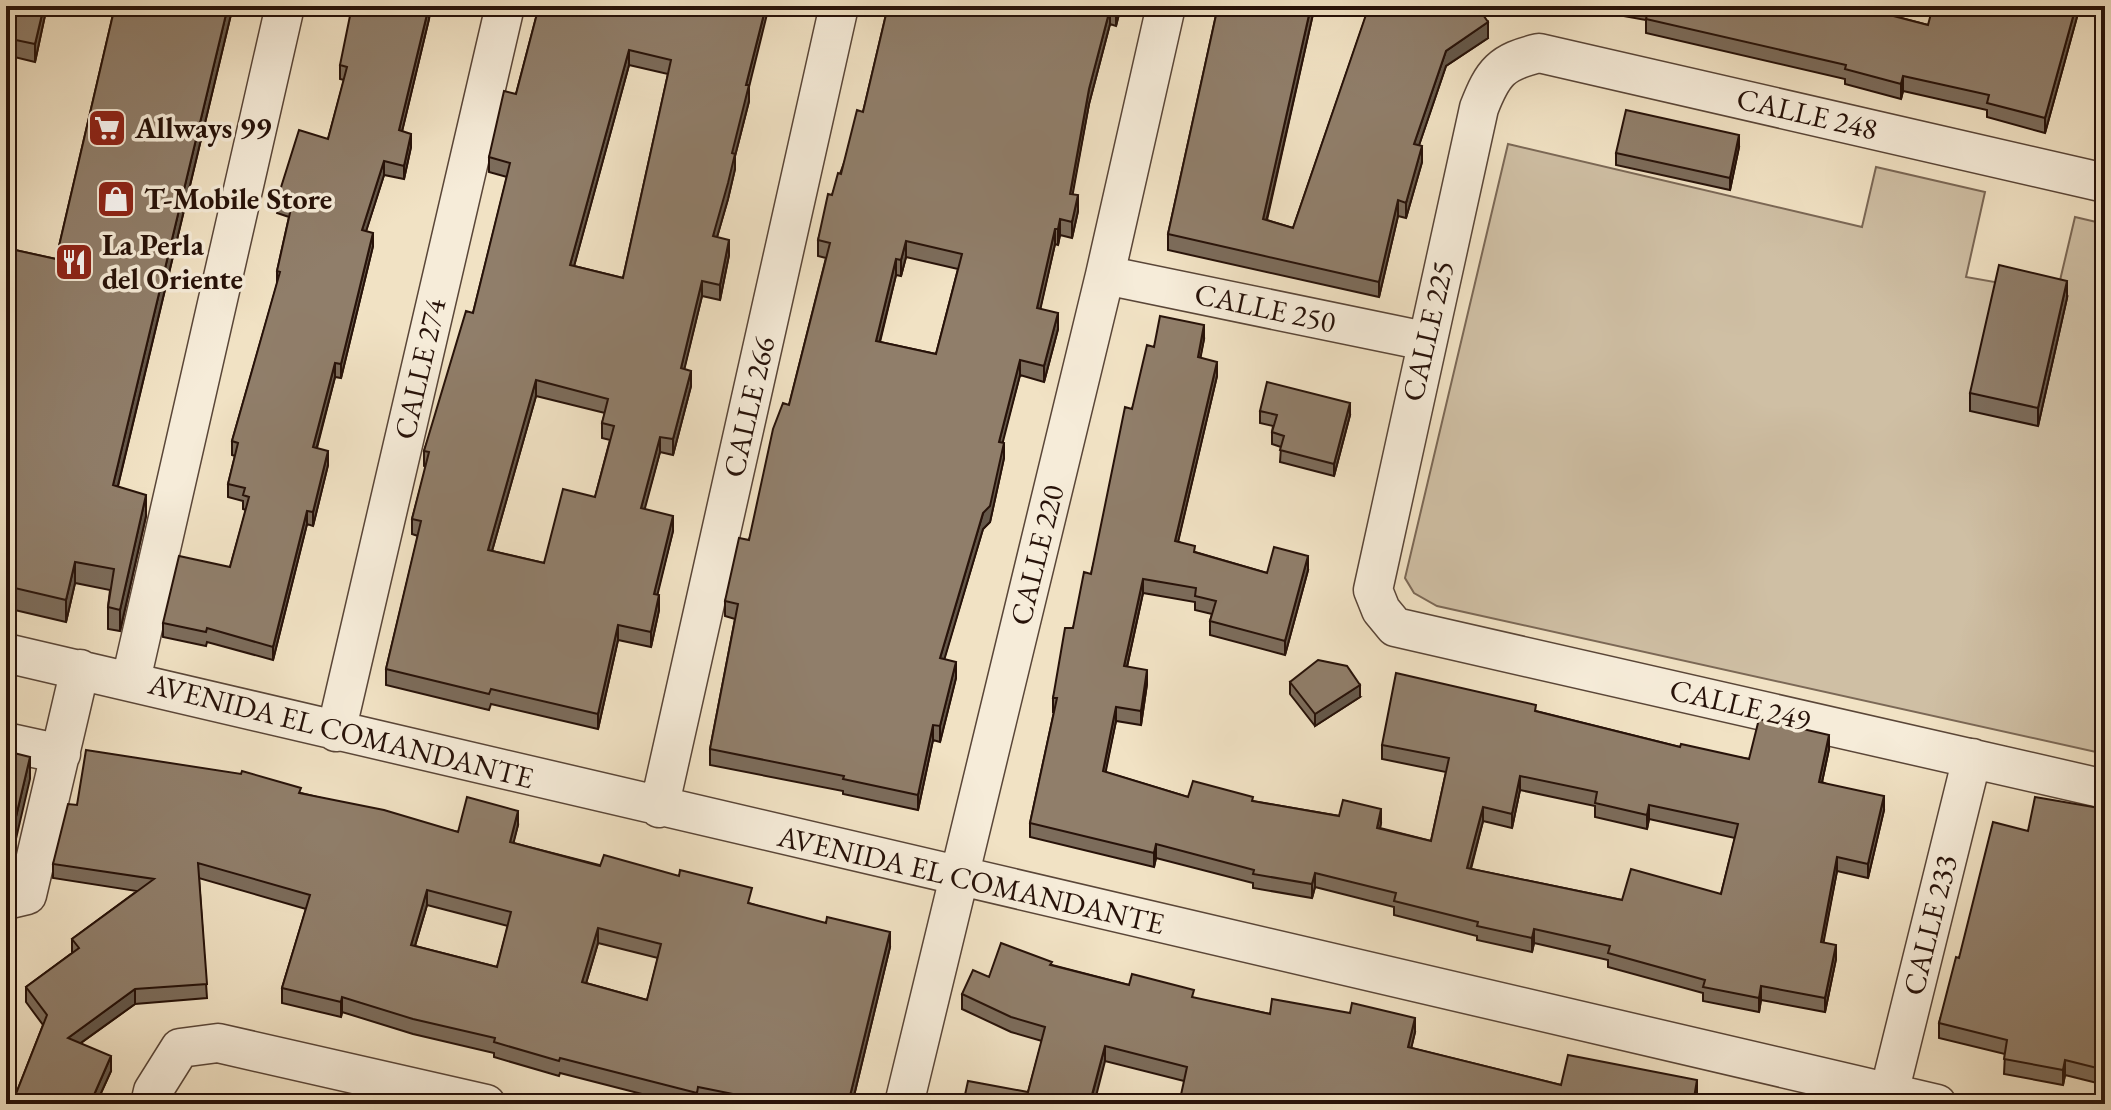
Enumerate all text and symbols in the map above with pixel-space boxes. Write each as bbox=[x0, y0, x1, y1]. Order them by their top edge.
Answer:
street label: CALLE 248 bbox=[1733, 78, 1881, 149]
supermarket icon: Allways 99 bbox=[86, 107, 128, 149]
place label: Allways 99 bbox=[134, 108, 271, 147]
shop icon: T-Mobile Store bbox=[95, 178, 137, 220]
place label: T-Mobile Store bbox=[144, 179, 332, 218]
place label: La Perla del Oriente bbox=[102, 225, 243, 298]
restaurant icon: La Perla del Oriente bbox=[53, 241, 95, 283]
street label: CALLE 225 bbox=[1392, 257, 1463, 405]
street label: CALLE 250 bbox=[1191, 274, 1339, 341]
street label: CALLE 274 bbox=[384, 294, 455, 443]
street label: CALLE 266 bbox=[713, 333, 784, 481]
street label: CALLE 220 bbox=[1000, 481, 1073, 629]
street label: AVENIDA EL COMANDANTE bbox=[144, 664, 538, 797]
street label: CALLE 249 bbox=[1666, 669, 1814, 740]
street label: AVENIDA EL COMANDANTE bbox=[773, 816, 1168, 943]
street label: CALLE 233 bbox=[1893, 851, 1966, 999]

